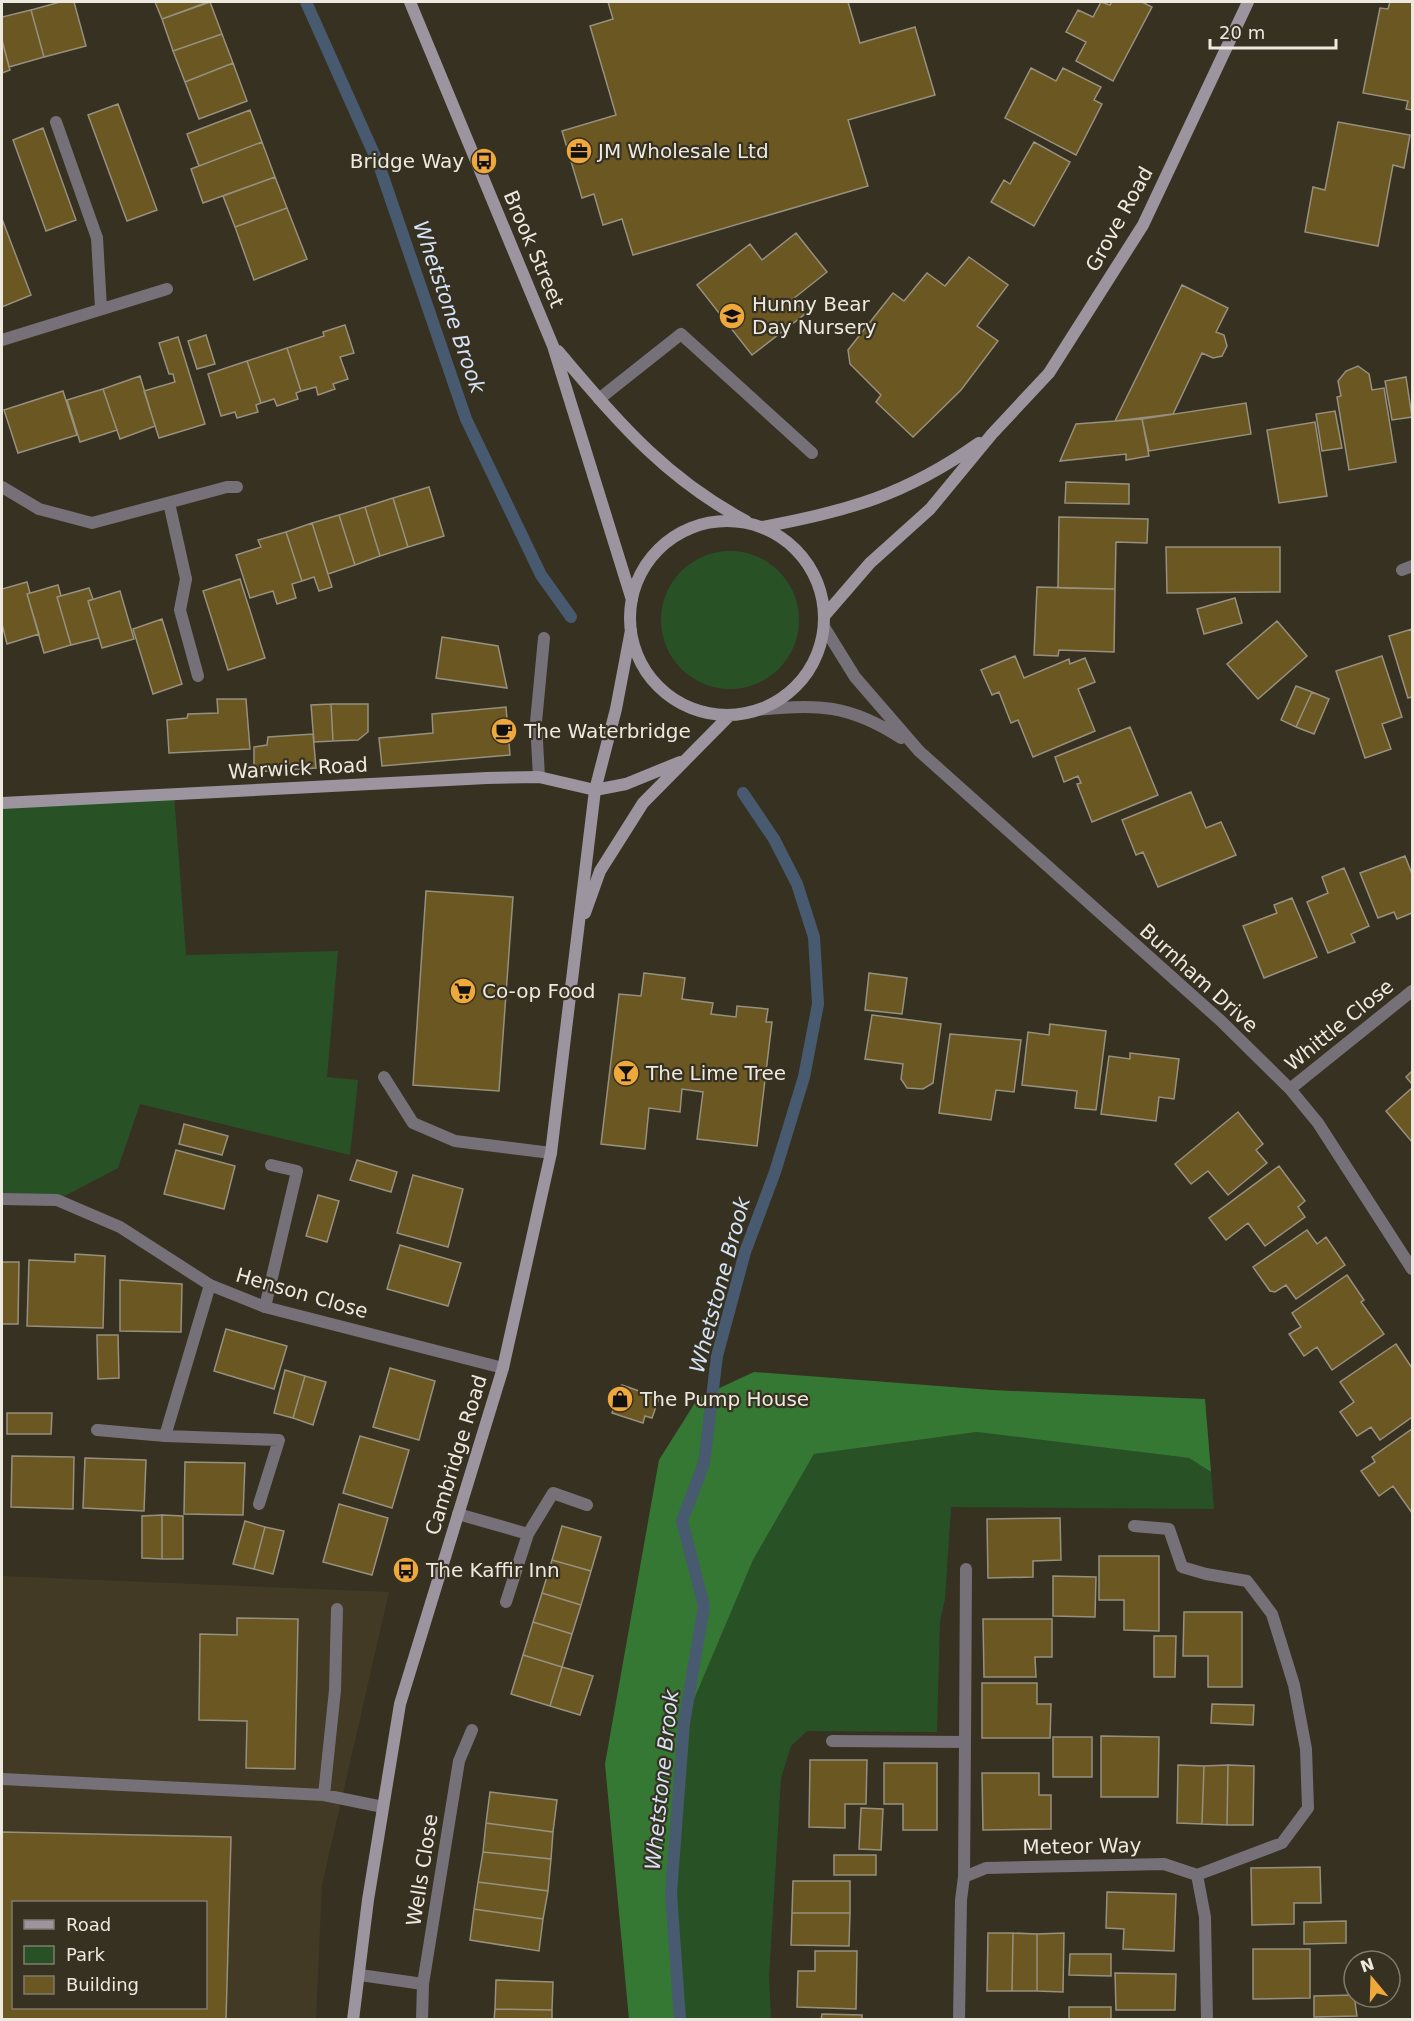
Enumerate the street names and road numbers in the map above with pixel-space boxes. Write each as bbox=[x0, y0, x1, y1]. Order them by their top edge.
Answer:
street label: Grove Road bbox=[1080, 162, 1158, 276]
street label: Brook Street bbox=[499, 187, 569, 311]
street label: Warwick Road bbox=[227, 752, 369, 784]
street label: Burnham Drive bbox=[1135, 919, 1263, 1037]
street label: Whittle Close bbox=[1280, 974, 1398, 1076]
street label: Henson Close bbox=[233, 1263, 371, 1323]
street label: Cambridge Road bbox=[420, 1372, 492, 1538]
street label: Wells Close bbox=[401, 1812, 443, 1928]
street label: Meteor Way bbox=[1022, 1833, 1142, 1859]

